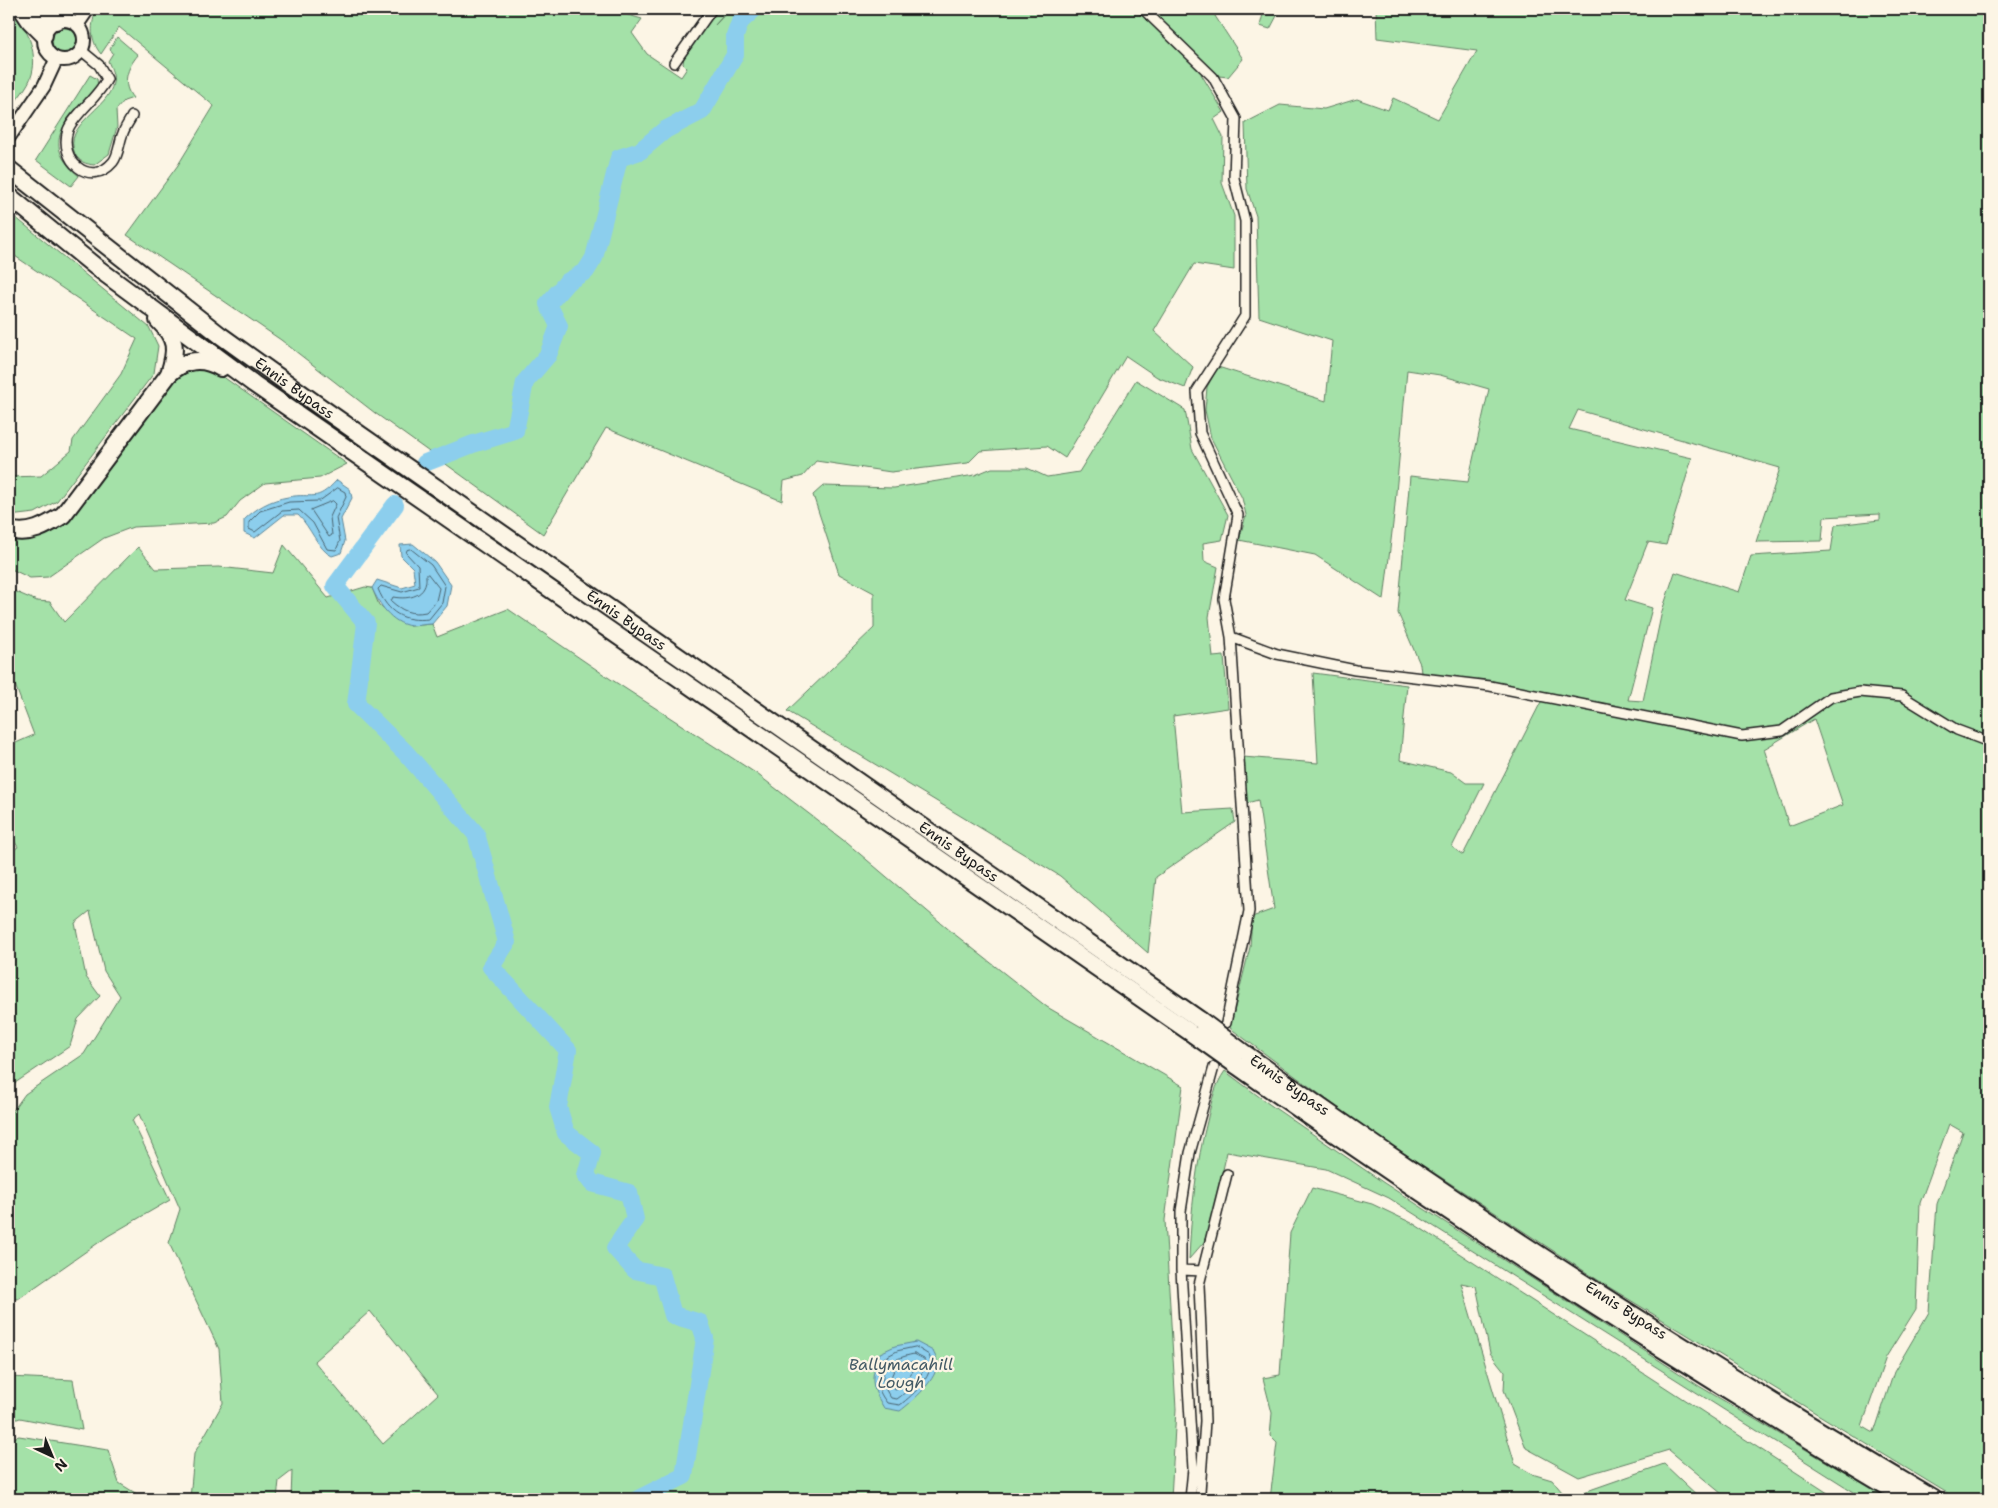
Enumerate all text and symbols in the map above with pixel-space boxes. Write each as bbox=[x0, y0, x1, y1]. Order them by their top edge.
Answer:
street label: Ennis Bypass bbox=[251, 353, 338, 424]
street label: Ennis Bypass bbox=[582, 585, 671, 655]
street label: Ennis Bypass bbox=[915, 817, 1003, 887]
street label: Ennis Bypass bbox=[1246, 1050, 1334, 1120]
street label: Ennis Bypass bbox=[1581, 1277, 1671, 1344]
water label: Ballymacahill Lough bbox=[849, 1354, 953, 1393]
north arrow bbox=[28, 1430, 78, 1480]
text: N bbox=[51, 1455, 71, 1476]

